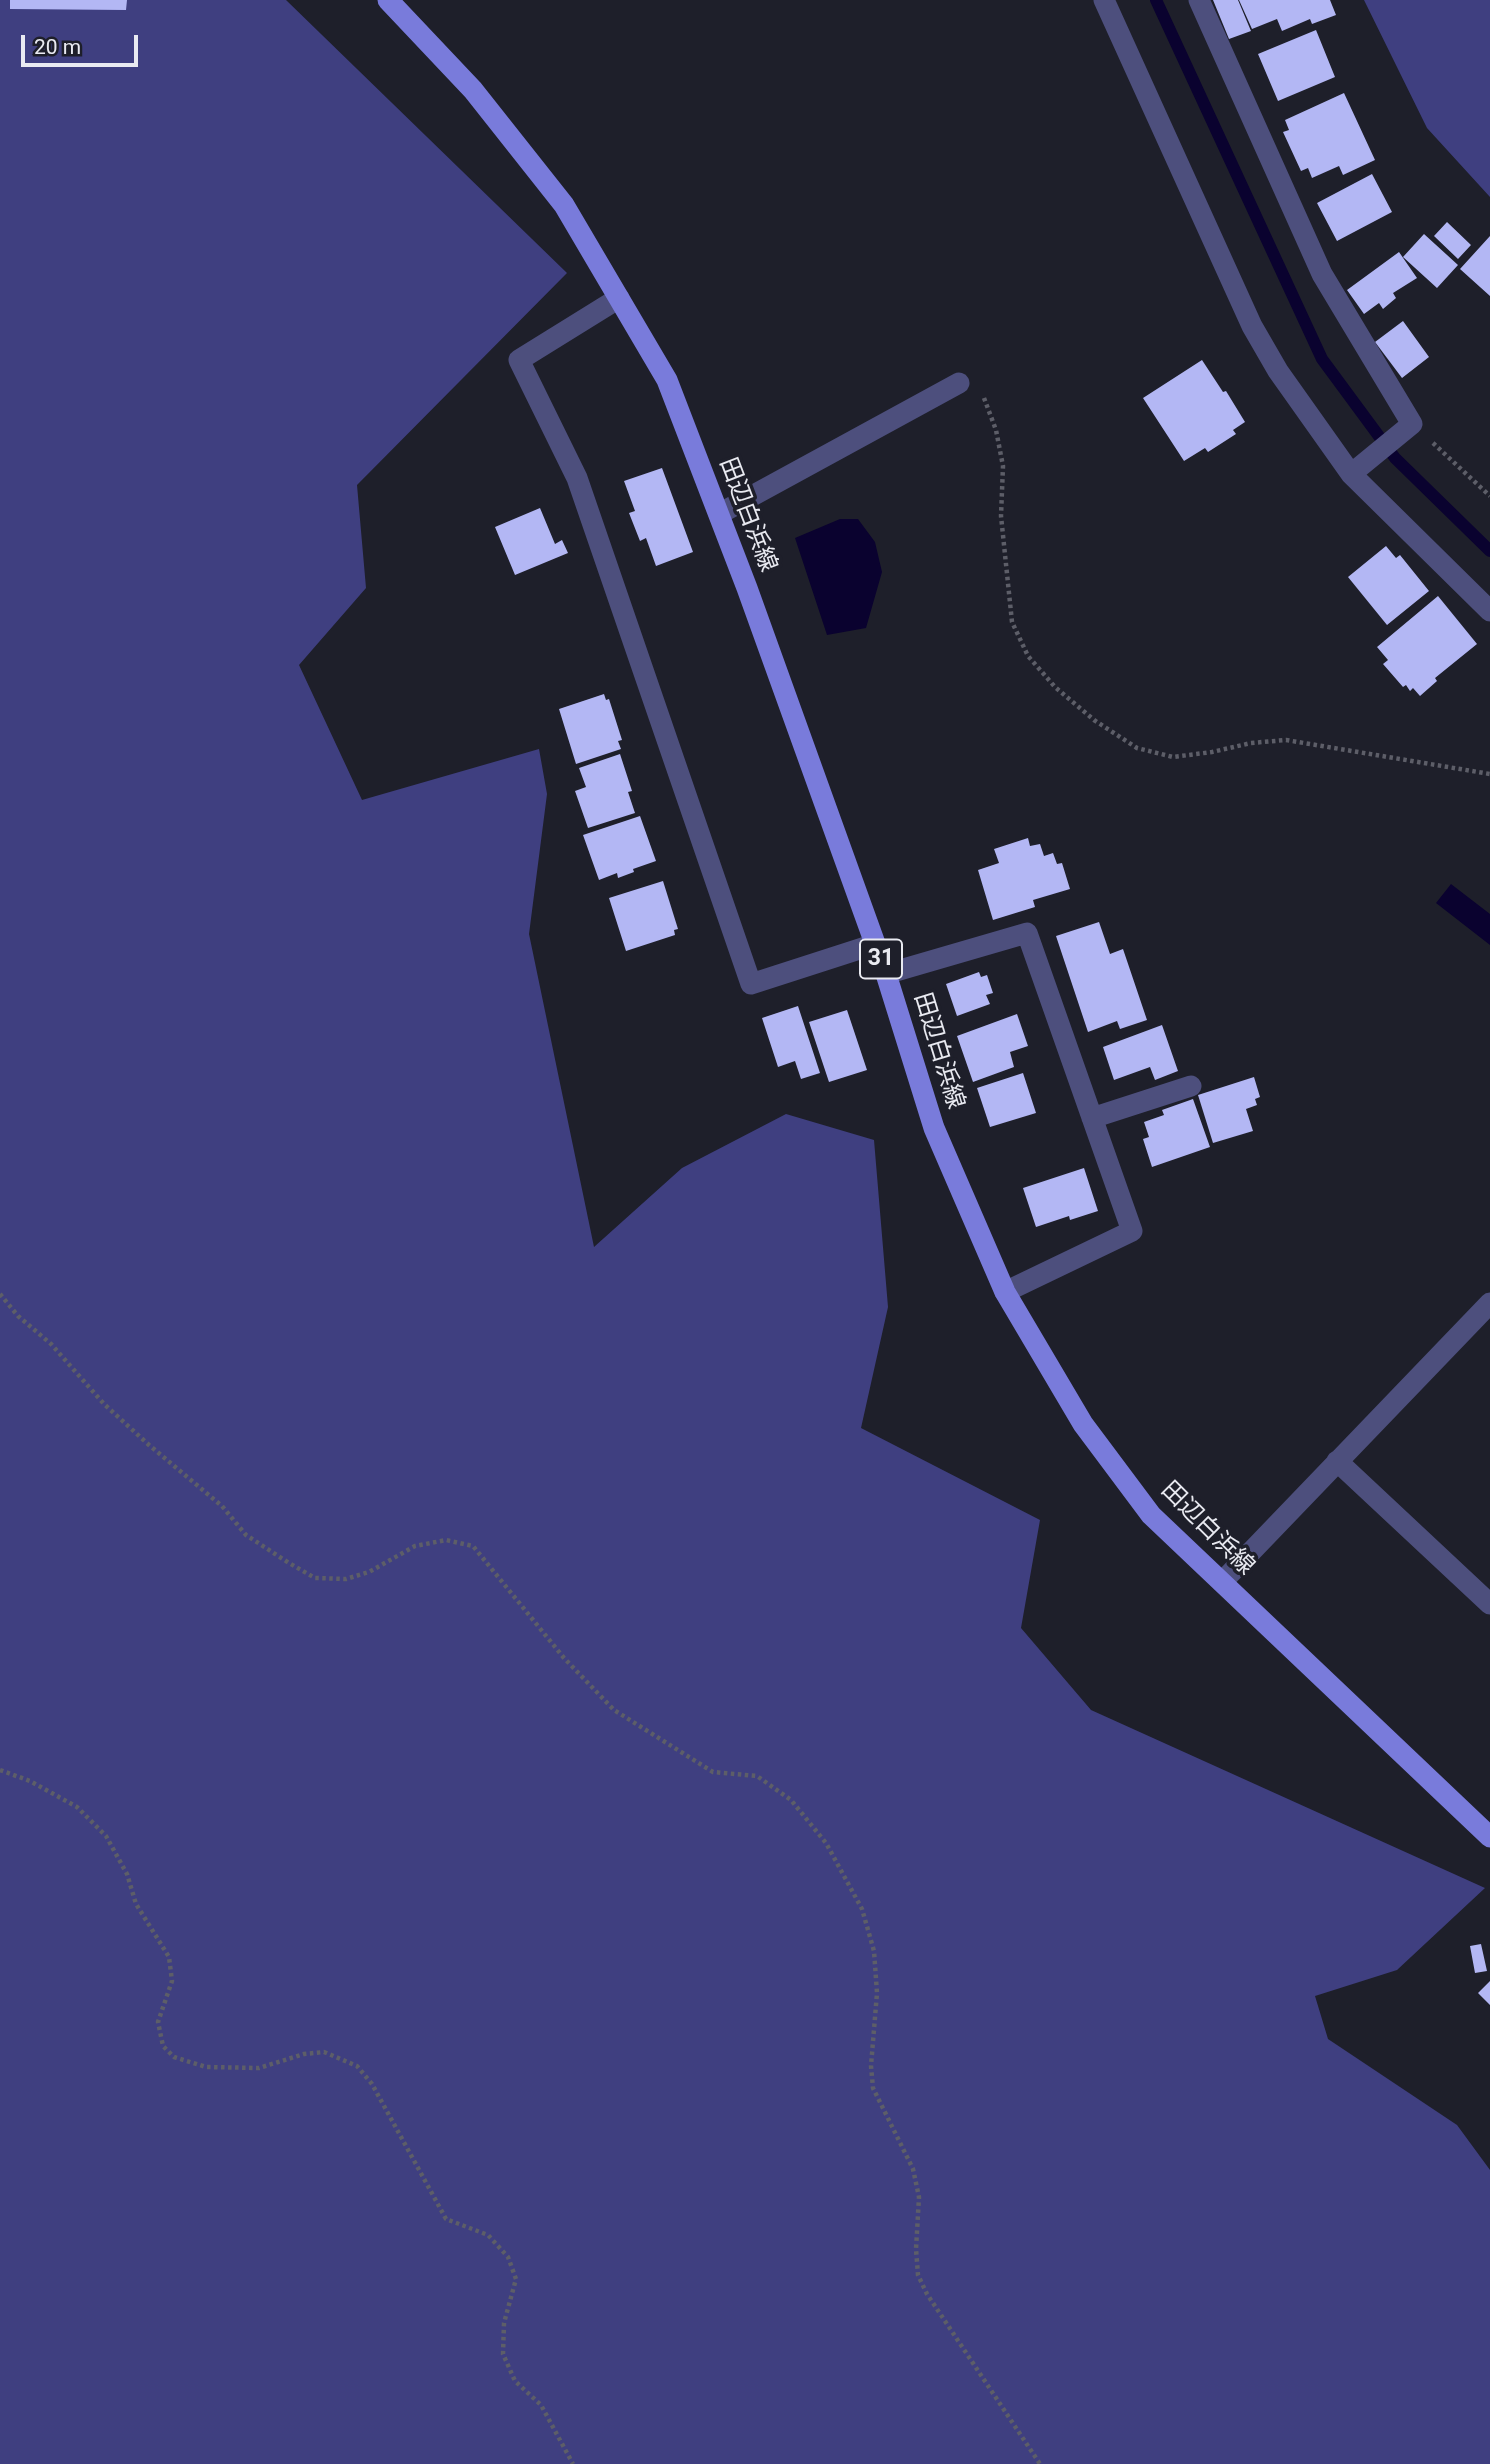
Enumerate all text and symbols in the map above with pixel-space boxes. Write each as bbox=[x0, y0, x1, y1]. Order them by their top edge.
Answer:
scale bar bbox=[24, 21, 142, 65]
text: 20 m bbox=[34, 35, 81, 59]
street label: 田辺白浜線 bbox=[712, 454, 782, 576]
road number: 31 bbox=[860, 940, 902, 978]
street label: 田辺白浜線 bbox=[907, 989, 969, 1113]
street label: 田辺白浜線 bbox=[1154, 1476, 1260, 1582]

